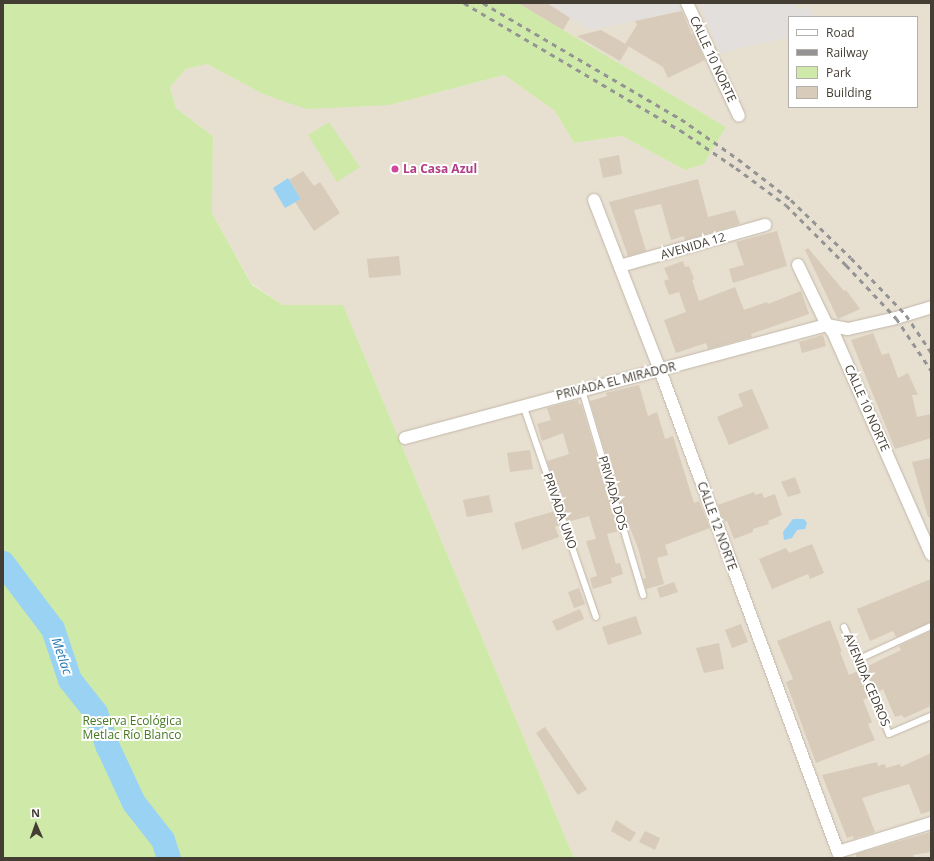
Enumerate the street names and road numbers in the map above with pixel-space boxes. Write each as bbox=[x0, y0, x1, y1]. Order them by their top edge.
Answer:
street label: CALLE 10 NORTE bbox=[687, 14, 739, 104]
street label: AVENIDA 12 bbox=[659, 230, 727, 262]
street label: PRIVADA EL MIRADOR bbox=[555, 359, 677, 403]
street label: CALLE 10 NORTE bbox=[841, 362, 893, 454]
street label: PRIVADA DOS bbox=[596, 454, 630, 532]
street label: PRIVADA UNO bbox=[540, 471, 580, 551]
street label: CALLE 12 NORTE bbox=[694, 480, 740, 572]
street label: AVENIDA CEDROS bbox=[841, 631, 893, 729]

